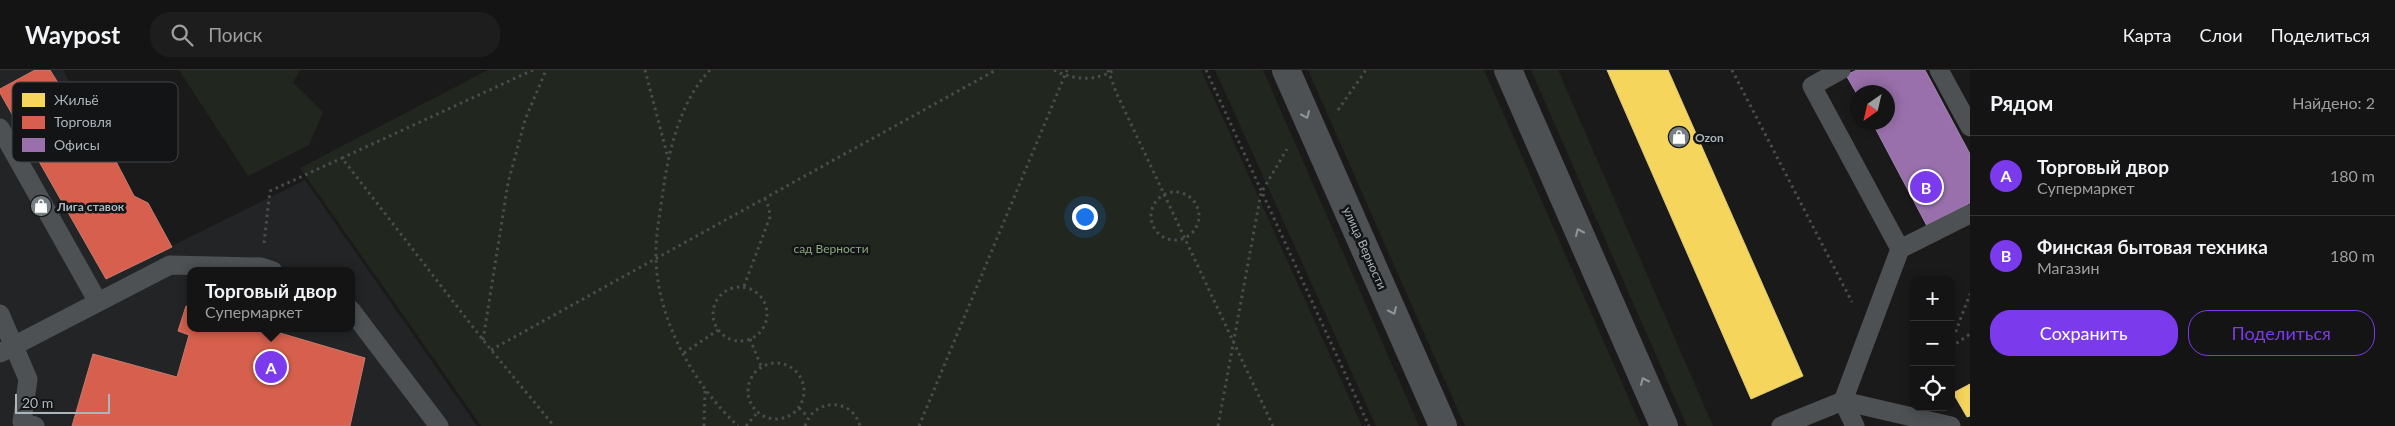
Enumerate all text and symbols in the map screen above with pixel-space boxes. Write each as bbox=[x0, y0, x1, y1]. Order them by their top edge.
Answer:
search box bbox=[150, 12, 500, 57]
text: Waypost bbox=[25, 20, 120, 49]
icon: search bbox=[168, 21, 196, 49]
text: Поиск bbox=[208, 23, 262, 46]
text: Карта bbox=[2123, 24, 2171, 46]
text: Слои bbox=[2199, 24, 2243, 46]
text: Поделиться bbox=[2271, 24, 2370, 46]
legend bbox=[12, 82, 178, 162]
north arrow bbox=[1850, 85, 1895, 130]
text: Рядом bbox=[1990, 90, 2053, 115]
text: Жильё bbox=[54, 91, 99, 108]
text: Найдено: 2 bbox=[2292, 93, 2375, 112]
one-way arrow bbox=[1300, 110, 1311, 119]
text: Торговля bbox=[54, 113, 112, 130]
shop icon: Ozon bbox=[1667, 125, 1691, 149]
place label: Ozon bbox=[1695, 130, 1724, 145]
text: Офисы bbox=[54, 136, 100, 153]
text: Торговый двор bbox=[2037, 155, 2169, 178]
text: A bbox=[2000, 166, 2012, 185]
text: 180 m bbox=[2330, 166, 2375, 185]
pin: B bbox=[1910, 168, 1942, 206]
text: Супермаркет bbox=[2037, 178, 2135, 197]
shop icon: Лига ставок bbox=[29, 194, 53, 218]
place label: Лига ставок bbox=[56, 199, 125, 214]
your location bbox=[1072, 204, 1098, 230]
street label: улица Верности bbox=[1340, 204, 1390, 292]
one-way arrow bbox=[1575, 228, 1586, 237]
text: Финская бытовая техника bbox=[2037, 235, 2268, 258]
park label: сад Верности bbox=[793, 241, 869, 256]
text: B bbox=[2001, 246, 2011, 265]
text: 180 m bbox=[2330, 246, 2375, 265]
text: Магазин bbox=[2037, 258, 2099, 277]
popup bbox=[187, 267, 355, 332]
map controls bbox=[1910, 276, 1955, 411]
button: + bbox=[1910, 276, 1955, 321]
text: Торговый двор bbox=[205, 279, 337, 302]
text: Супермаркет bbox=[205, 302, 303, 321]
one-way arrow bbox=[1386, 306, 1397, 315]
button: Сохранить bbox=[1990, 310, 2178, 356]
button: Поделиться bbox=[2188, 310, 2375, 356]
button: − bbox=[1910, 321, 1955, 366]
pin: A bbox=[255, 348, 287, 386]
button: locate bbox=[1910, 366, 1955, 411]
one-way arrow bbox=[1640, 377, 1651, 386]
scale bar bbox=[15, 391, 110, 414]
text: 20 m bbox=[22, 394, 53, 411]

